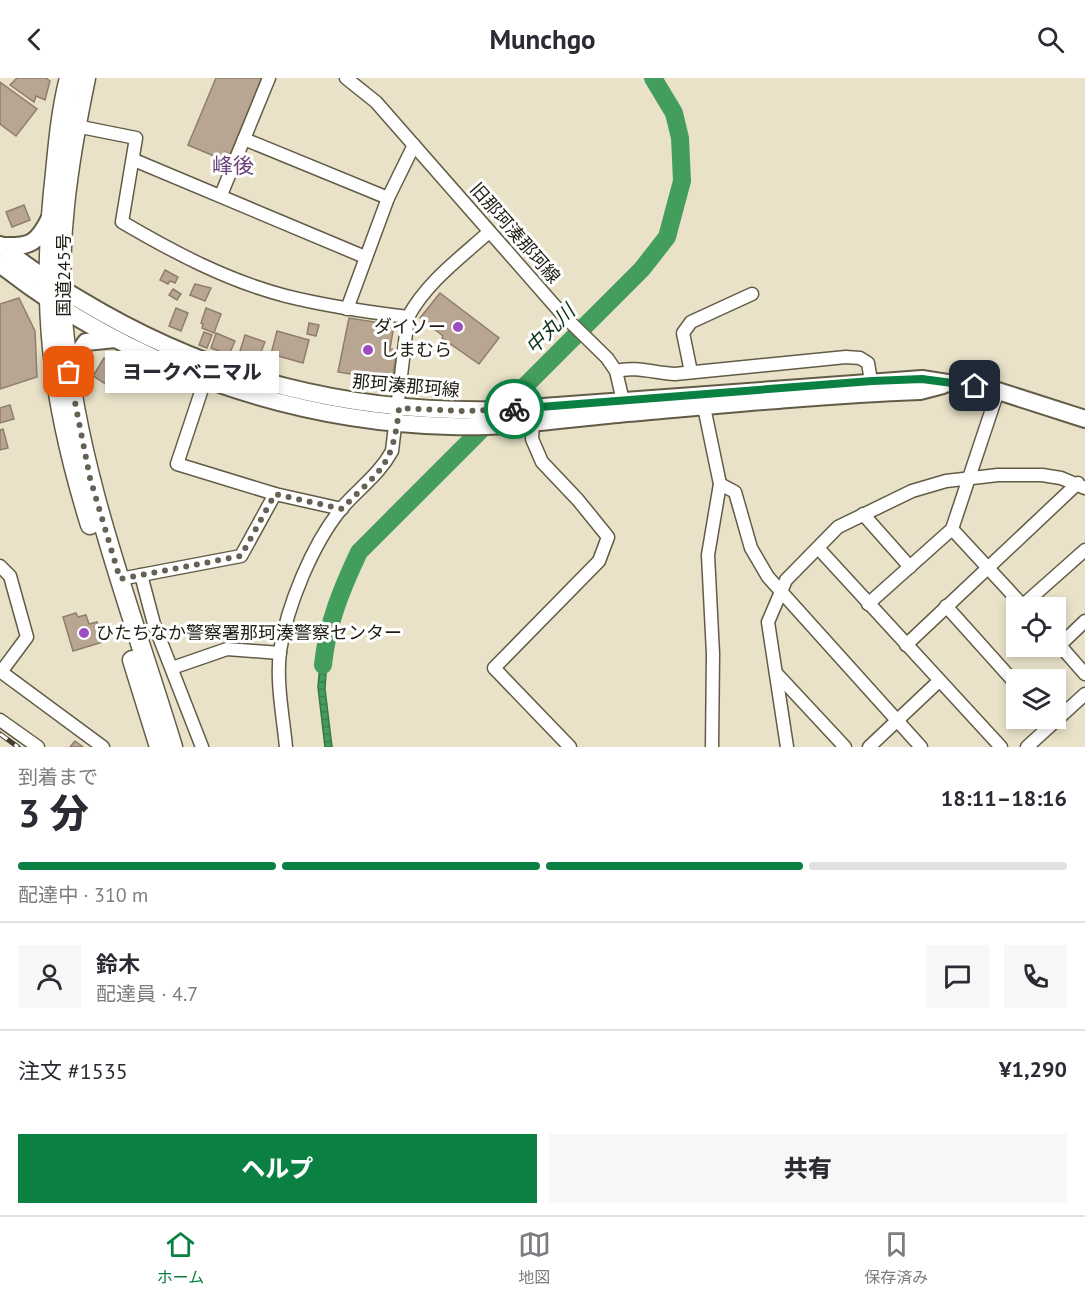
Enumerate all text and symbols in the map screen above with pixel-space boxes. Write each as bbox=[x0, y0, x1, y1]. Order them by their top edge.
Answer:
text: Munchgo bbox=[489, 22, 596, 56]
icon: back bbox=[18, 23, 51, 56]
icon: search bbox=[1034, 23, 1067, 56]
district label: 峰後 bbox=[212, 152, 254, 179]
street label: 旧那珂湊那珂線 bbox=[465, 178, 565, 288]
street label: 国道245号 bbox=[52, 233, 75, 317]
water label: 中丸川 bbox=[520, 297, 582, 359]
place label: ダイソー bbox=[374, 315, 446, 338]
marker: ダイソー bbox=[451, 320, 465, 334]
place label: しまむら bbox=[380, 338, 452, 361]
marker: しまむら bbox=[361, 343, 375, 357]
pin bbox=[43, 346, 94, 397]
callout: ヨークベニマル bbox=[105, 351, 279, 393]
icon: bag bbox=[52, 355, 85, 388]
text: ヨークベニマル bbox=[122, 359, 262, 385]
pin bbox=[949, 360, 1000, 411]
street label: 那珂湊那珂線 bbox=[351, 369, 461, 402]
icon: home bbox=[958, 369, 991, 402]
courier bbox=[484, 379, 544, 439]
icon: bike bbox=[498, 393, 531, 426]
map controls bbox=[1006, 597, 1066, 729]
button: locate bbox=[1006, 597, 1066, 657]
place label: ひたちなか警察署那珂湊警察センター bbox=[96, 621, 402, 644]
marker: ひたちなか警察署那珂湊警察センター bbox=[77, 626, 91, 640]
button: layers bbox=[1006, 669, 1066, 729]
text: 到着まで bbox=[18, 764, 98, 790]
text: 18:11–18:16 bbox=[941, 784, 1067, 812]
text: 3 分 bbox=[18, 787, 89, 838]
text: 配達中 · 310 m bbox=[18, 882, 148, 908]
button: person bbox=[18, 945, 81, 1008]
button: chat bbox=[926, 945, 989, 1008]
button: phone bbox=[1004, 945, 1067, 1008]
text: 鈴木 bbox=[96, 950, 140, 978]
text: 配達員 · 4.7 bbox=[96, 981, 198, 1007]
text: ¥1,290 bbox=[999, 1055, 1067, 1083]
text: 注文 #1535 bbox=[18, 1057, 128, 1085]
button: ヘルプ bbox=[18, 1134, 537, 1203]
button: 共有 bbox=[549, 1134, 1067, 1203]
tab: ホーム bbox=[157, 1228, 204, 1288]
tab: 地図 bbox=[518, 1228, 551, 1288]
tab: 保存済み bbox=[864, 1228, 928, 1288]

